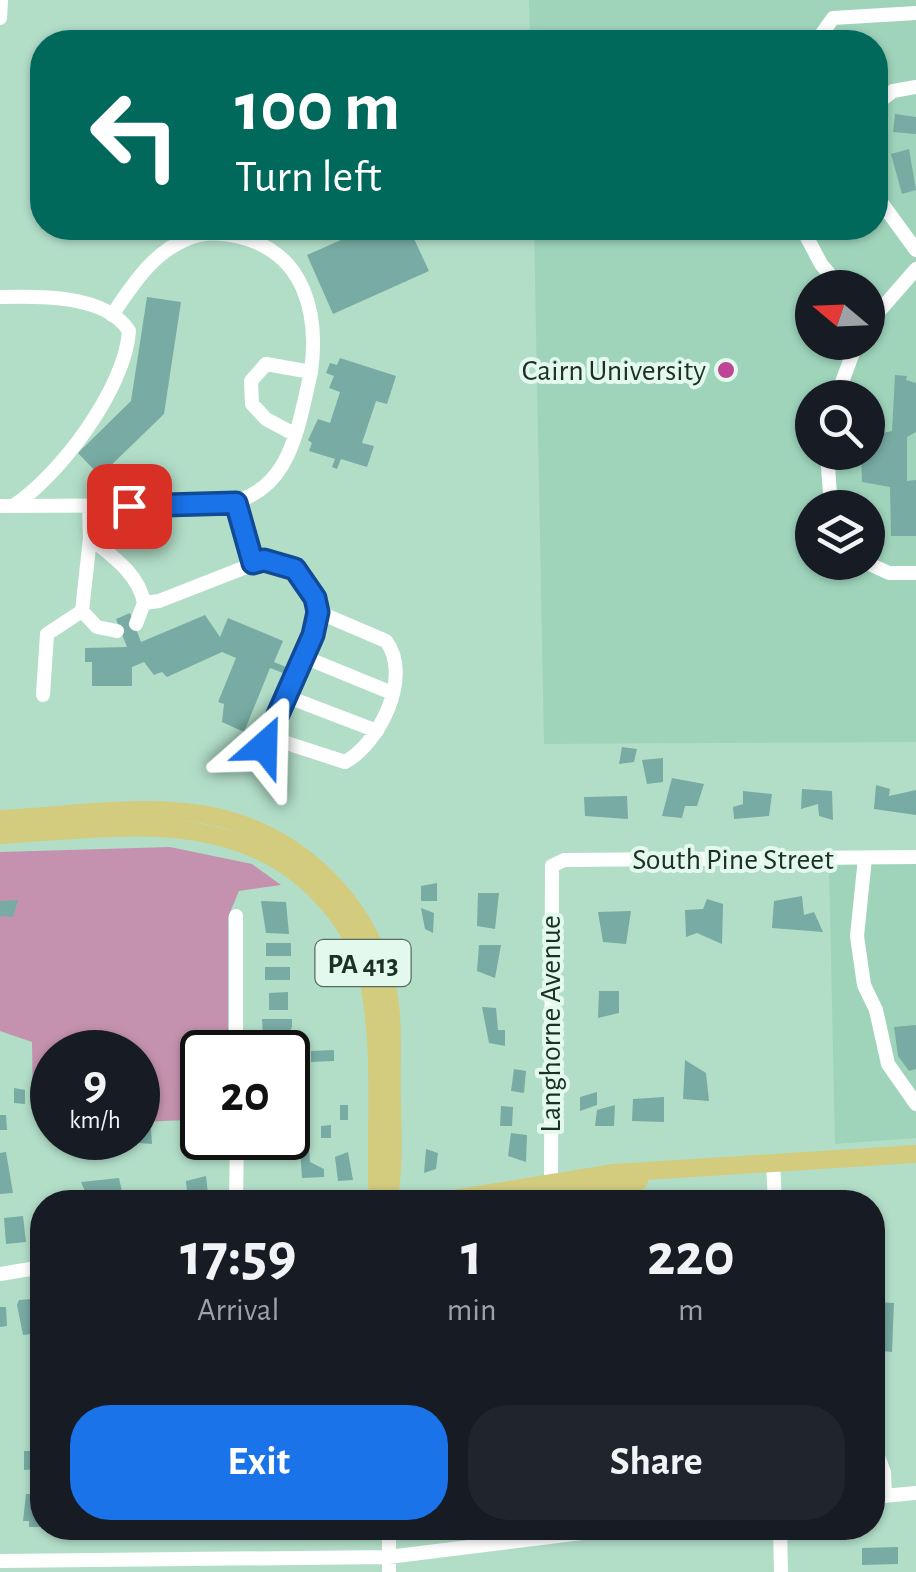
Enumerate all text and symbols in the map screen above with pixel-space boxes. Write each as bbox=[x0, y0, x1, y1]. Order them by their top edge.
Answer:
icon: left bbox=[70, 70, 200, 200]
text: 100 m bbox=[235, 73, 400, 143]
text: Turn left bbox=[235, 155, 382, 200]
north arrow bbox=[795, 270, 885, 360]
map controls bbox=[795, 270, 885, 580]
place label: Cairn University bbox=[522, 356, 706, 386]
marker: Cairn University bbox=[715, 359, 737, 381]
button: search bbox=[795, 380, 885, 470]
pin bbox=[87, 464, 172, 549]
icon: arrive bbox=[102, 479, 157, 534]
button: layers bbox=[795, 490, 885, 580]
position arrow bbox=[212, 694, 316, 798]
street label: South Pine Street bbox=[632, 845, 834, 875]
street label: Langhorne Avenue bbox=[536, 915, 566, 1133]
road number: PA 413 bbox=[316, 940, 410, 986]
speed limit sign: 20 bbox=[180, 1030, 310, 1160]
text: 9 bbox=[83, 1058, 107, 1108]
text: km/h bbox=[69, 1108, 121, 1133]
text: 17:59 bbox=[180, 1226, 296, 1286]
text: 1 bbox=[461, 1226, 483, 1286]
text: 220 bbox=[647, 1226, 735, 1286]
text: Arrival bbox=[197, 1294, 280, 1326]
text: min bbox=[447, 1294, 497, 1326]
text: m bbox=[678, 1294, 704, 1326]
button: Exit bbox=[70, 1405, 448, 1520]
button: Share bbox=[468, 1405, 845, 1520]

